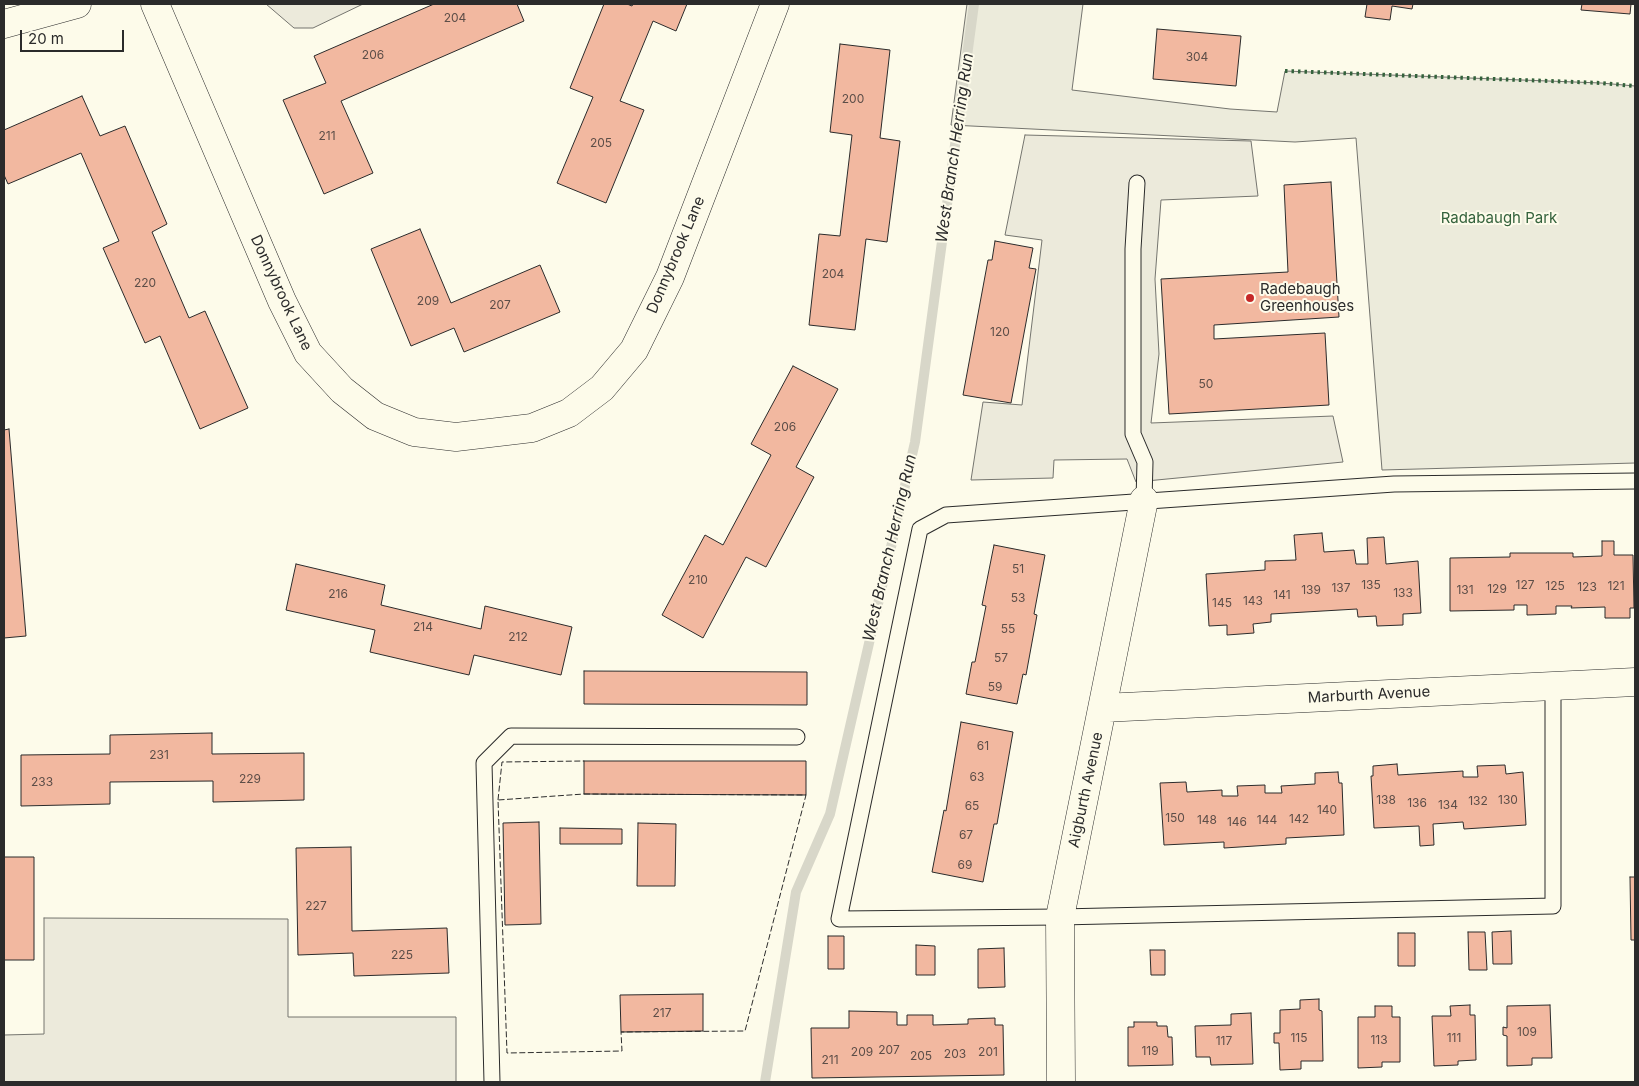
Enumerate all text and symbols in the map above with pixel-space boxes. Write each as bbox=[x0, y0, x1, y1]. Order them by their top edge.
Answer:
house number: 204 bbox=[444, 11, 466, 25]
scale bar bbox=[22, 20, 126, 52]
text: 20 m bbox=[28, 29, 64, 48]
house number: 206 bbox=[362, 48, 384, 62]
house number: 304 bbox=[1186, 50, 1208, 64]
water label: West Branch Herring Run bbox=[932, 52, 978, 244]
house number: 200 bbox=[842, 92, 864, 106]
house number: 211 bbox=[318, 129, 336, 143]
house number: 205 bbox=[590, 136, 612, 150]
street label: Donnybrook Lane bbox=[643, 194, 709, 316]
park label: Radabaugh Park bbox=[1441, 209, 1557, 227]
street label: Donnybrook Lane bbox=[246, 232, 316, 354]
house number: 204 bbox=[822, 267, 844, 281]
house number: 220 bbox=[134, 276, 156, 290]
place label: Radebaugh Greenhouses bbox=[1260, 280, 1354, 315]
marker: Radebaugh Greenhouses bbox=[1244, 292, 1256, 304]
house number: 209 bbox=[417, 294, 439, 308]
house number: 207 bbox=[489, 298, 511, 312]
house number: 120 bbox=[990, 325, 1010, 339]
house number: 50 bbox=[1199, 377, 1213, 391]
house number: 206 bbox=[774, 420, 796, 434]
water label: West Branch Herring Run bbox=[859, 453, 921, 643]
house number: 51 bbox=[1012, 562, 1024, 576]
house number: 210 bbox=[688, 573, 708, 587]
house number: 135 bbox=[1361, 578, 1381, 592]
house number: 127 bbox=[1516, 578, 1534, 592]
house number: 125 bbox=[1545, 579, 1565, 593]
house number: 121 bbox=[1607, 579, 1625, 593]
house number: 123 bbox=[1577, 580, 1597, 594]
house number: 137 bbox=[1331, 581, 1351, 595]
house number: 129 bbox=[1487, 582, 1507, 596]
house number: 139 bbox=[1301, 583, 1321, 597]
house number: 131 bbox=[1456, 583, 1474, 597]
house number: 133 bbox=[1393, 586, 1413, 600]
house number: 216 bbox=[328, 587, 348, 601]
house number: 141 bbox=[1273, 588, 1291, 602]
house number: 53 bbox=[1011, 591, 1025, 605]
house number: 143 bbox=[1243, 594, 1263, 608]
house number: 145 bbox=[1212, 596, 1232, 610]
house number: 214 bbox=[413, 620, 433, 634]
house number: 55 bbox=[1001, 622, 1015, 636]
house number: 212 bbox=[508, 630, 528, 644]
house number: 57 bbox=[994, 651, 1008, 665]
house number: 59 bbox=[988, 680, 1002, 694]
street label: Marburth Avenue bbox=[1307, 683, 1431, 707]
street label: Aigburth Avenue bbox=[1065, 730, 1107, 850]
house number: 61 bbox=[977, 739, 989, 753]
house number: 231 bbox=[149, 748, 169, 762]
house number: 63 bbox=[970, 770, 984, 784]
house number: 229 bbox=[239, 772, 261, 786]
house number: 233 bbox=[31, 775, 53, 789]
house number: 138 bbox=[1376, 793, 1396, 807]
house number: 130 bbox=[1498, 793, 1518, 807]
house number: 132 bbox=[1468, 794, 1488, 808]
house number: 136 bbox=[1407, 796, 1427, 810]
house number: 134 bbox=[1438, 798, 1458, 812]
house number: 65 bbox=[965, 799, 979, 813]
house number: 140 bbox=[1317, 803, 1337, 817]
house number: 150 bbox=[1165, 811, 1185, 825]
house number: 142 bbox=[1289, 812, 1309, 826]
house number: 148 bbox=[1197, 813, 1217, 827]
house number: 144 bbox=[1257, 813, 1277, 827]
house number: 146 bbox=[1227, 815, 1247, 829]
house number: 67 bbox=[959, 828, 973, 842]
house number: 69 bbox=[958, 858, 972, 872]
house number: 227 bbox=[305, 899, 327, 913]
house number: 225 bbox=[391, 948, 413, 962]
house number: 217 bbox=[653, 1006, 671, 1020]
house number: 109 bbox=[1517, 1025, 1537, 1039]
house number: 115 bbox=[1290, 1031, 1308, 1045]
house number: 111 bbox=[1447, 1031, 1461, 1045]
house number: 113 bbox=[1370, 1033, 1388, 1047]
house number: 117 bbox=[1216, 1034, 1232, 1048]
house number: 207 bbox=[878, 1043, 900, 1057]
house number: 119 bbox=[1141, 1044, 1159, 1058]
house number: 209 bbox=[851, 1045, 873, 1059]
house number: 201 bbox=[978, 1045, 998, 1059]
house number: 203 bbox=[944, 1047, 966, 1061]
house number: 205 bbox=[910, 1049, 932, 1063]
house number: 211 bbox=[821, 1053, 839, 1067]

